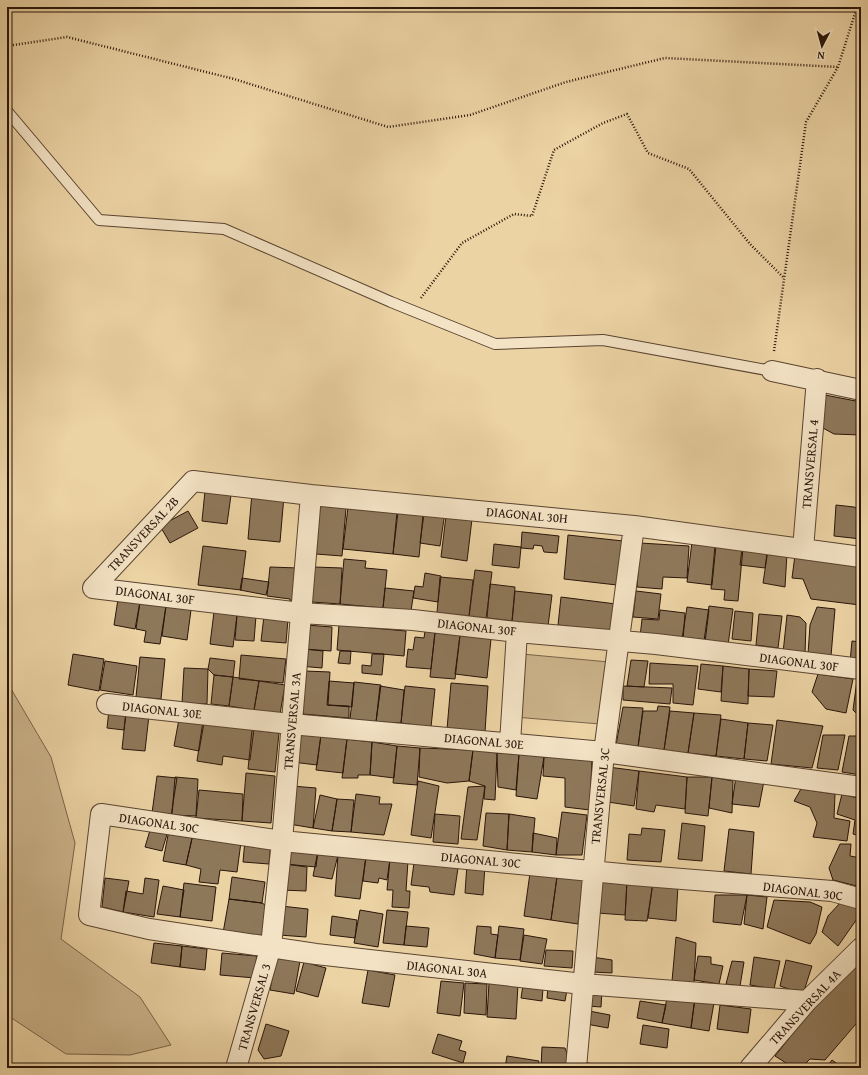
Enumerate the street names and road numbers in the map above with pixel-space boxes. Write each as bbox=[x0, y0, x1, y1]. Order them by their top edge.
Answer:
street label: TRANSVERSAL 4 bbox=[797, 418, 823, 510]
street label: TRANSVERSAL 2B bbox=[103, 492, 183, 576]
street label: DIAGONAL 30H bbox=[485, 502, 569, 528]
street label: DIAGONAL 30F bbox=[114, 581, 196, 609]
street label: DIAGONAL 30F bbox=[436, 613, 518, 641]
street label: DIAGONAL 30F bbox=[758, 648, 840, 676]
street label: TRANSVERSAL 3A bbox=[278, 671, 306, 770]
street label: DIAGONAL 30E bbox=[121, 696, 203, 724]
street label: DIAGONAL 30E bbox=[443, 728, 525, 754]
street label: TRANSVERSAL 3C bbox=[585, 747, 615, 845]
street label: DIAGONAL 30C bbox=[118, 808, 200, 838]
street label: DIAGONAL 30C bbox=[440, 847, 522, 873]
street label: DIAGONAL 30C bbox=[762, 877, 844, 905]
street label: DIAGONAL 30A bbox=[406, 955, 488, 983]
street label: TRANSVERSAL 3 bbox=[232, 961, 276, 1053]
street label: TRANSVERSAL 4A bbox=[765, 965, 845, 1049]

